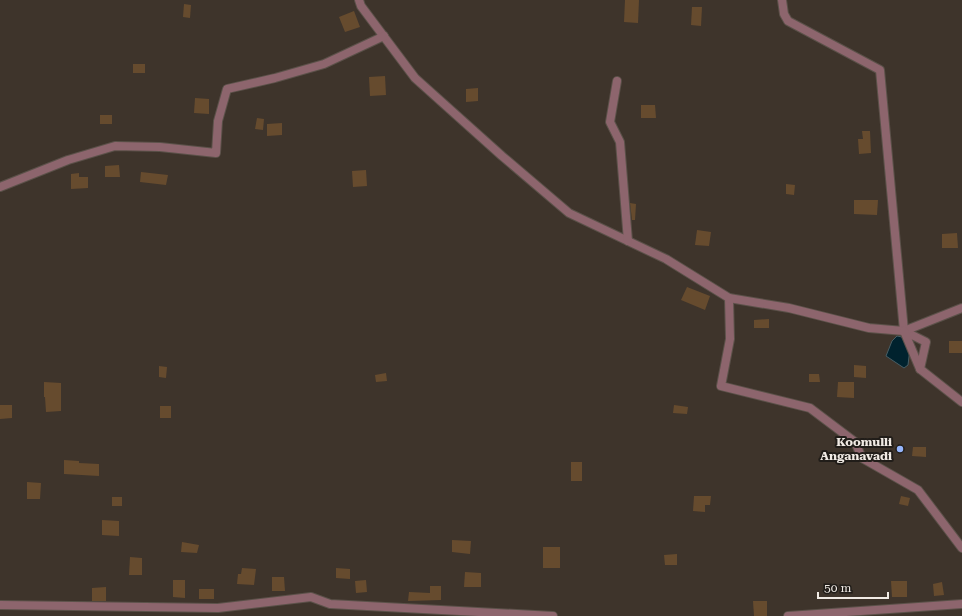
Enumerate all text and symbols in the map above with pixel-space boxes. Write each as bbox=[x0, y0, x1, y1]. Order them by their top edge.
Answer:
place label: Koomulli Anganavadi bbox=[820, 435, 892, 463]
marker: Koomulli Anganavadi bbox=[895, 444, 905, 454]
scale bar bbox=[818, 574, 888, 600]
text: 50 m bbox=[824, 581, 851, 595]

